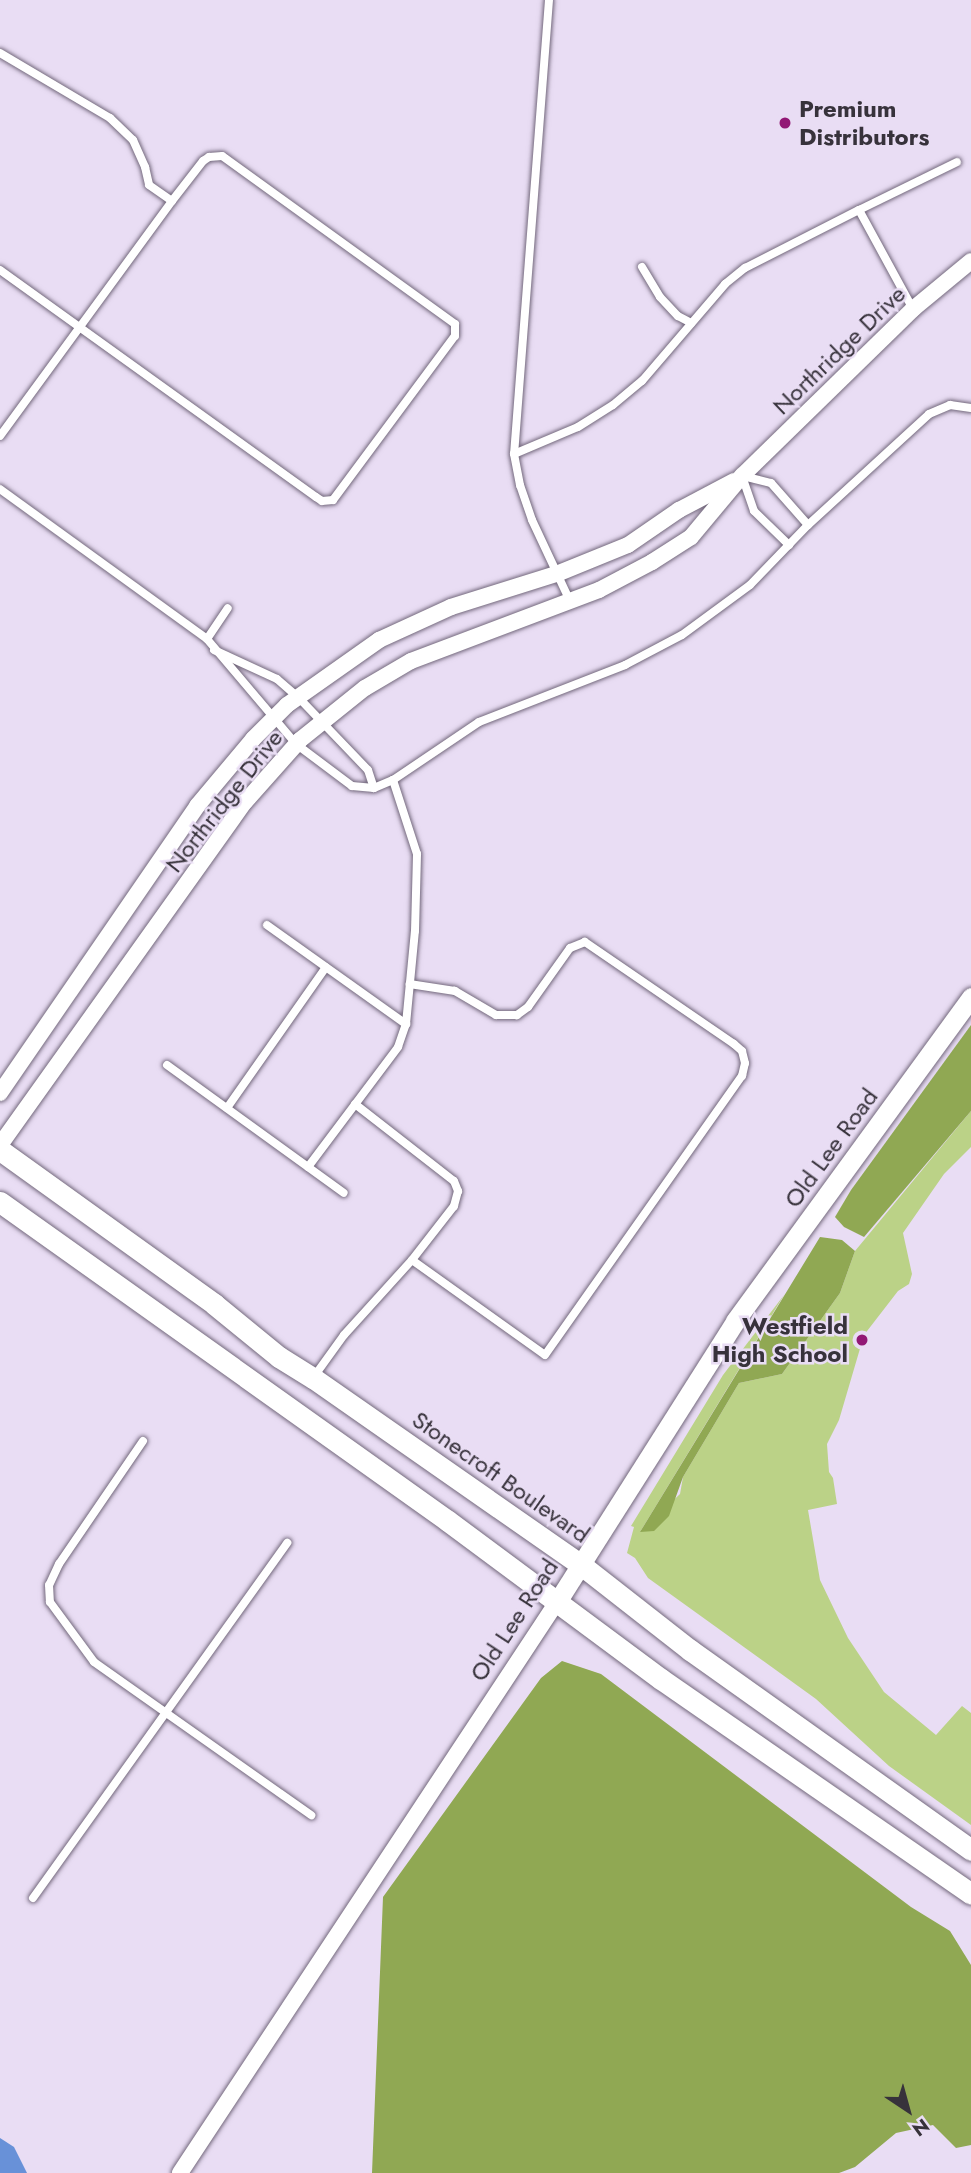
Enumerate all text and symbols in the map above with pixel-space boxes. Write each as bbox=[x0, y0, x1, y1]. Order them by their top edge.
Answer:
place label: Premium Distributors bbox=[799, 95, 929, 151]
marker: Premium Distributors bbox=[777, 115, 793, 131]
street label: Northridge Drive bbox=[767, 280, 911, 420]
street label: Northridge Drive bbox=[159, 724, 289, 878]
street label: Old Lee Road bbox=[778, 1083, 884, 1213]
place label: Westfield High School bbox=[712, 1312, 848, 1368]
marker: Westfield High School bbox=[854, 1332, 870, 1348]
street label: Stonecroft Boulevard bbox=[407, 1405, 595, 1549]
street label: Old Lee Road bbox=[464, 1554, 564, 1686]
north arrow bbox=[873, 2075, 943, 2145]
text: N bbox=[907, 2112, 935, 2143]

